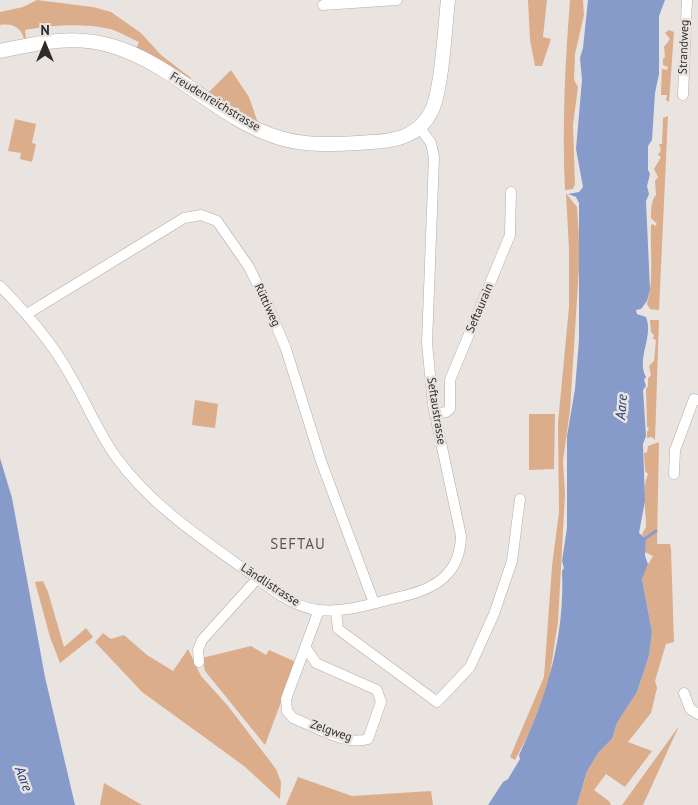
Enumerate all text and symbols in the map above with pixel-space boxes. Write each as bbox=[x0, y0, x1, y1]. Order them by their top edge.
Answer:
street label: Strandweg bbox=[676, 19, 692, 75]
north arrow bbox=[20, 20, 70, 70]
text: N bbox=[40, 21, 50, 39]
street label: Freudenreichstrasse bbox=[167, 69, 263, 135]
street label: Rüttiweg bbox=[251, 281, 283, 329]
street label: Seftaurain bbox=[463, 281, 497, 335]
street label: Seftaustrasse bbox=[424, 376, 448, 446]
water label: Aare bbox=[613, 394, 631, 420]
district label: SEFTAU bbox=[269, 536, 327, 554]
street label: Ländlistrasse bbox=[238, 561, 302, 609]
street label: Zelgweg bbox=[308, 717, 354, 745]
water label: Aare bbox=[11, 764, 35, 794]

